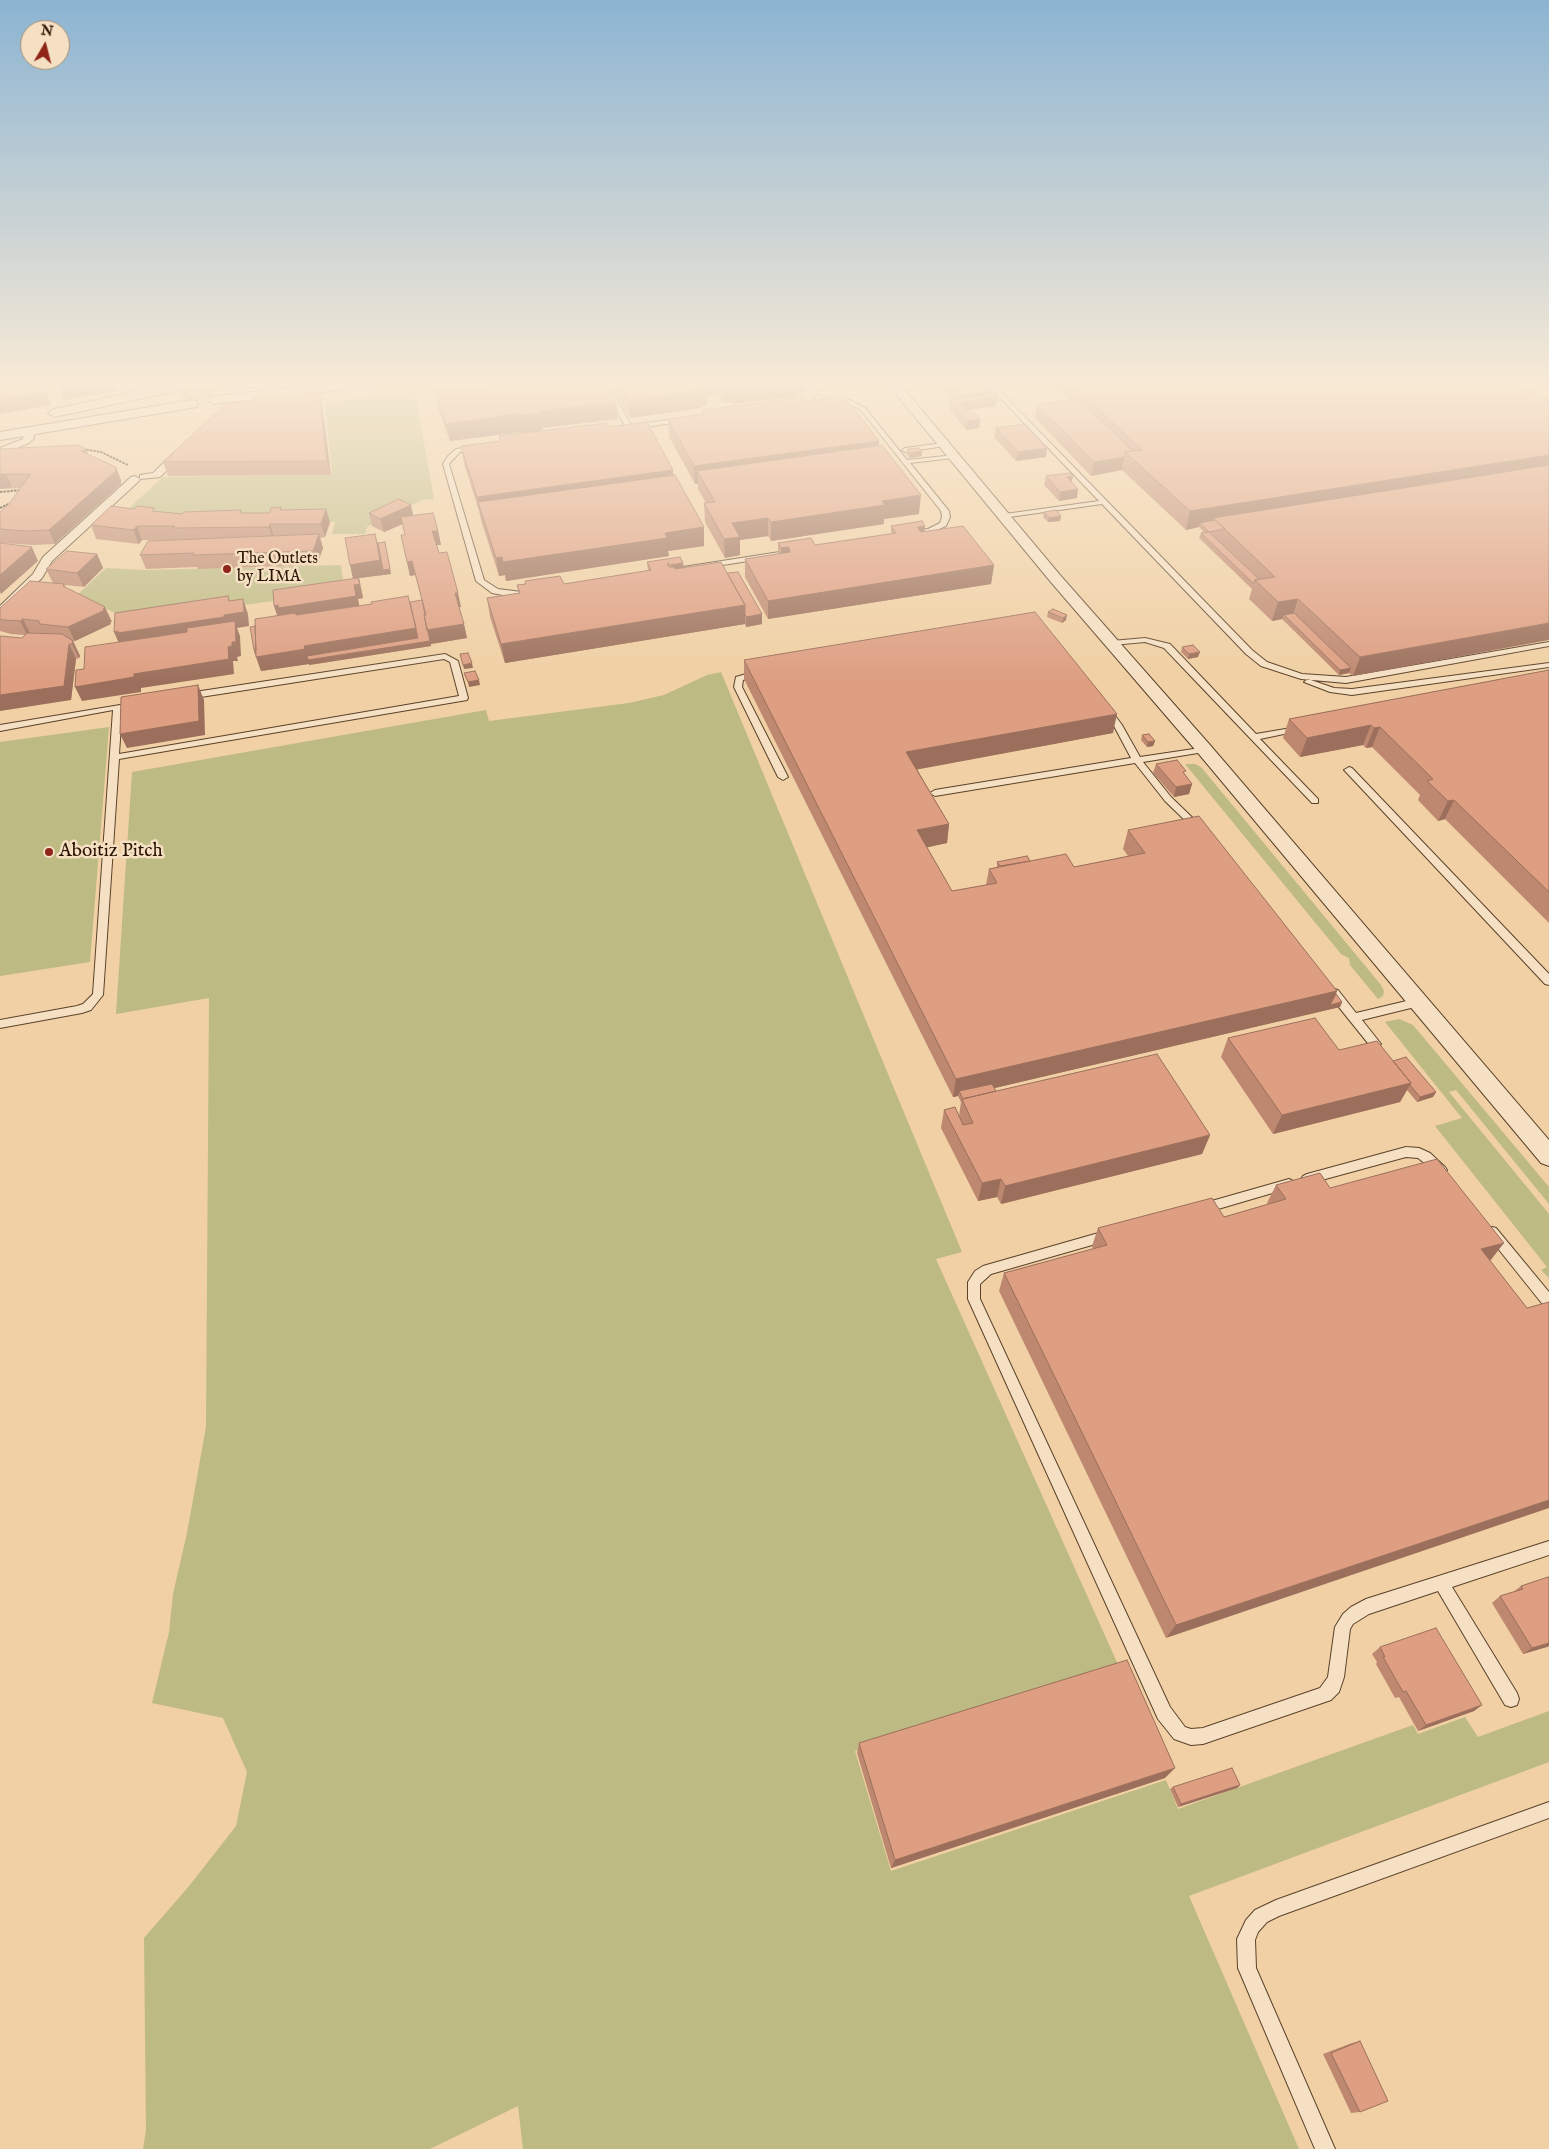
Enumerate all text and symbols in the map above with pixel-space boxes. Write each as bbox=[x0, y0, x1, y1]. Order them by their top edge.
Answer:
north arrow bbox=[20, 20, 70, 70]
text: N bbox=[40, 21, 54, 41]
place label: The Outlets by LIMA bbox=[237, 550, 318, 588]
marker: The Outlets by LIMA bbox=[221, 563, 233, 575]
place label: Aboitiz Pitch bbox=[59, 841, 163, 863]
marker: Aboitiz Pitch bbox=[43, 846, 55, 858]

